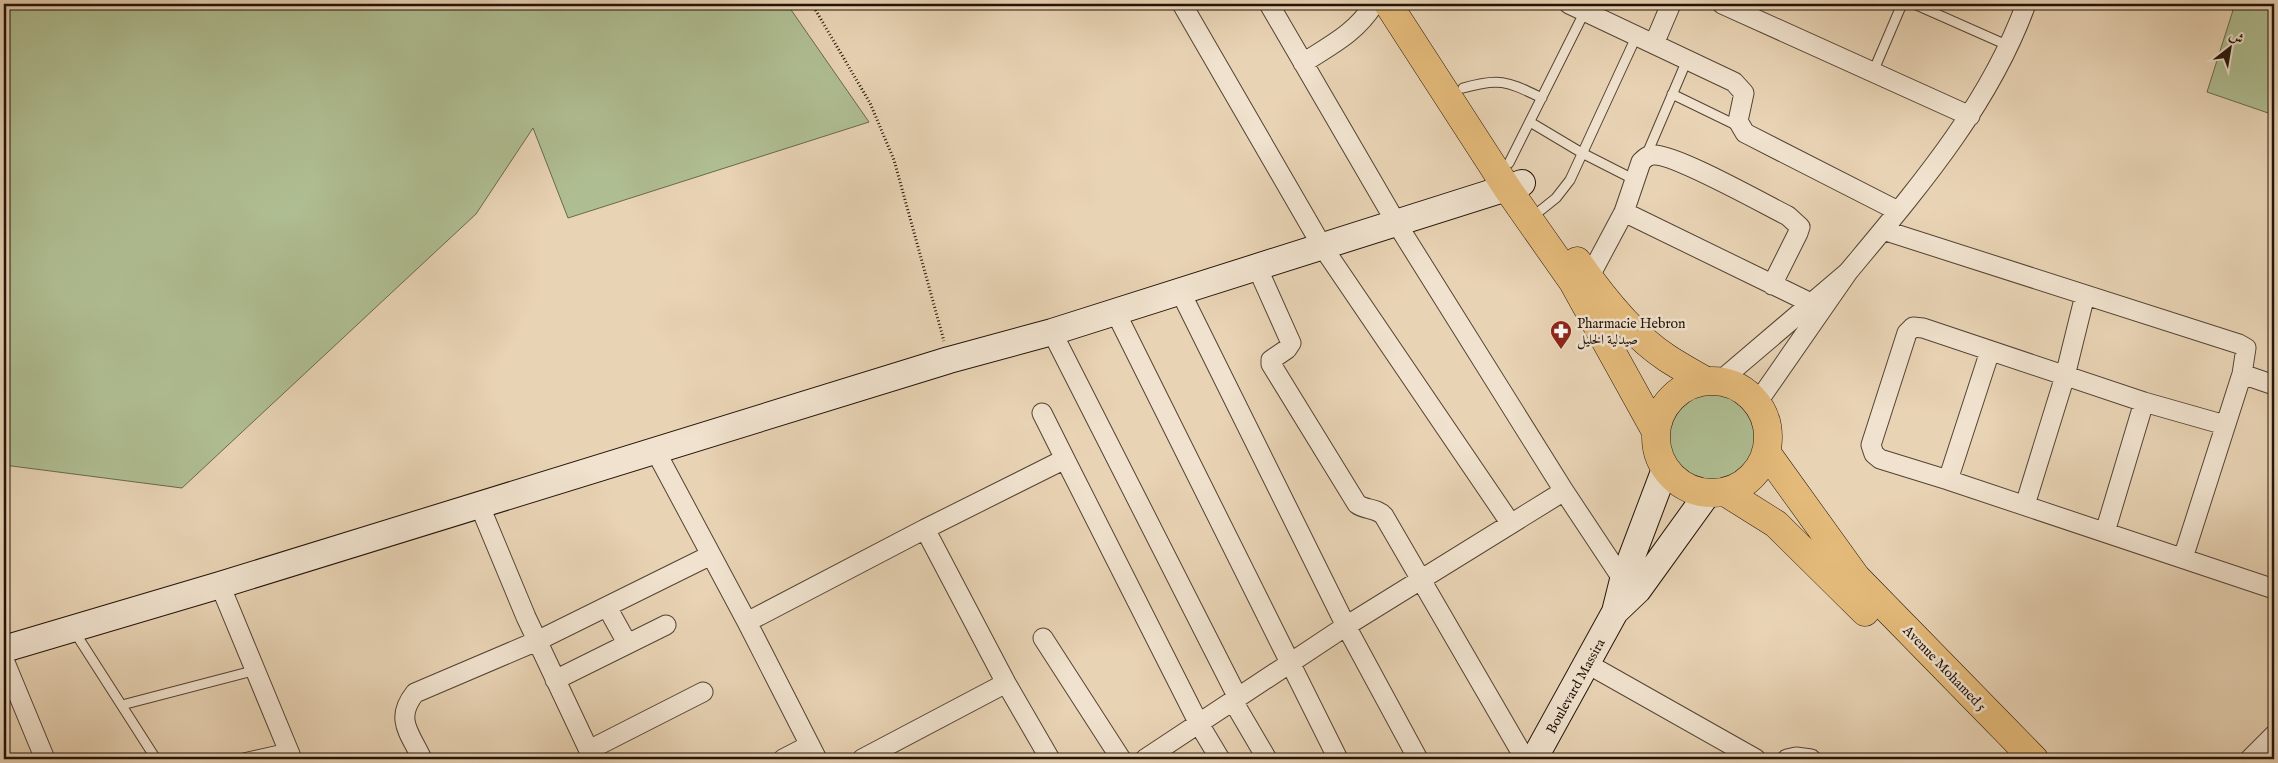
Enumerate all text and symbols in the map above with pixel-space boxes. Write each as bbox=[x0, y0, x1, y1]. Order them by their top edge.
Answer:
north arrow bbox=[2206, 22, 2256, 72]
text: ش bbox=[2226, 26, 2247, 49]
place label: Pharmacie Hebron صيدلية الخليل bbox=[1577, 315, 1686, 350]
pharmacy icon: Pharmacie Hebron صيدلية الخليل bbox=[1549, 319, 1573, 350]
street label: Avenue Mohamed 5 bbox=[1898, 621, 1990, 715]
street label: Boulevard Massira bbox=[1542, 635, 1610, 737]

